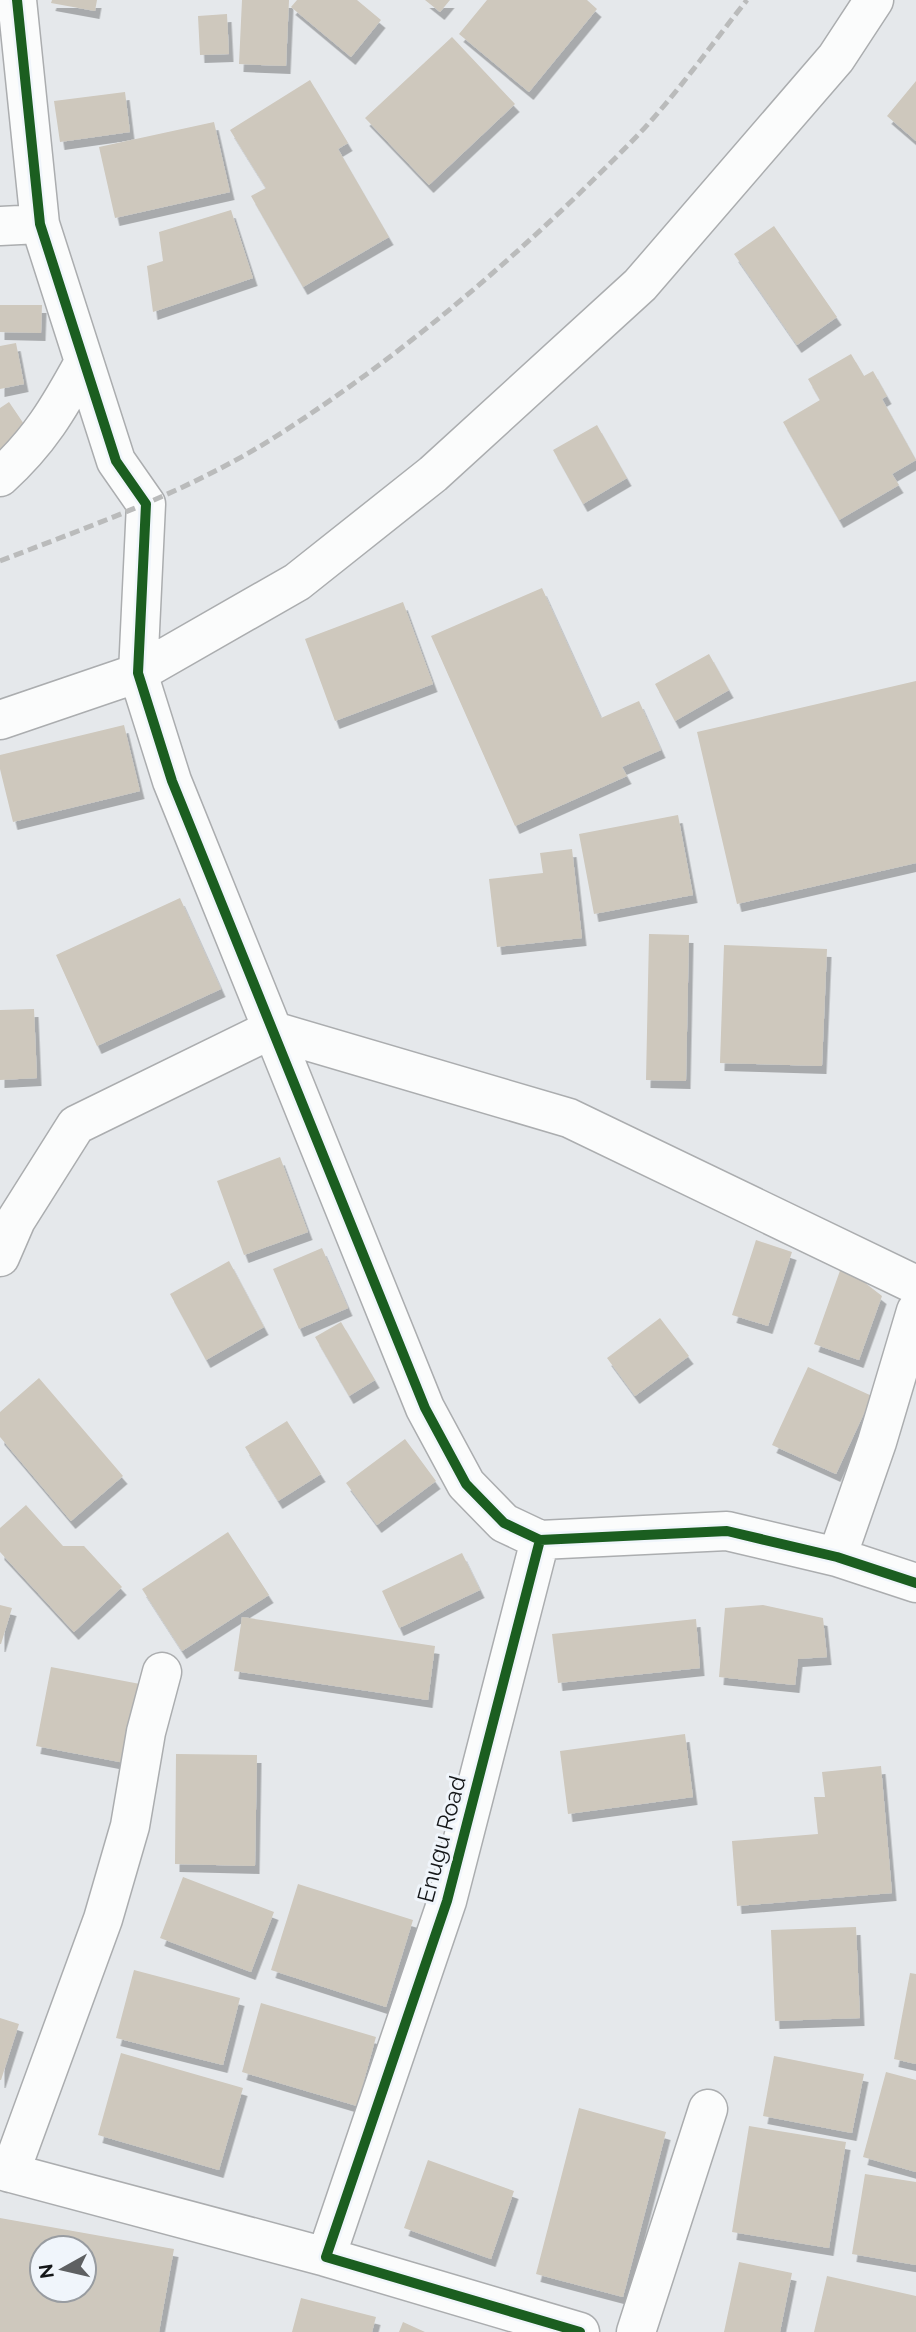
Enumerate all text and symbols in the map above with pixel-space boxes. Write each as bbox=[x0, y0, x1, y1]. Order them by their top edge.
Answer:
street label: Enugu Road bbox=[411, 1773, 471, 1905]
north arrow bbox=[28, 2234, 98, 2304]
text: N bbox=[34, 2263, 58, 2280]

